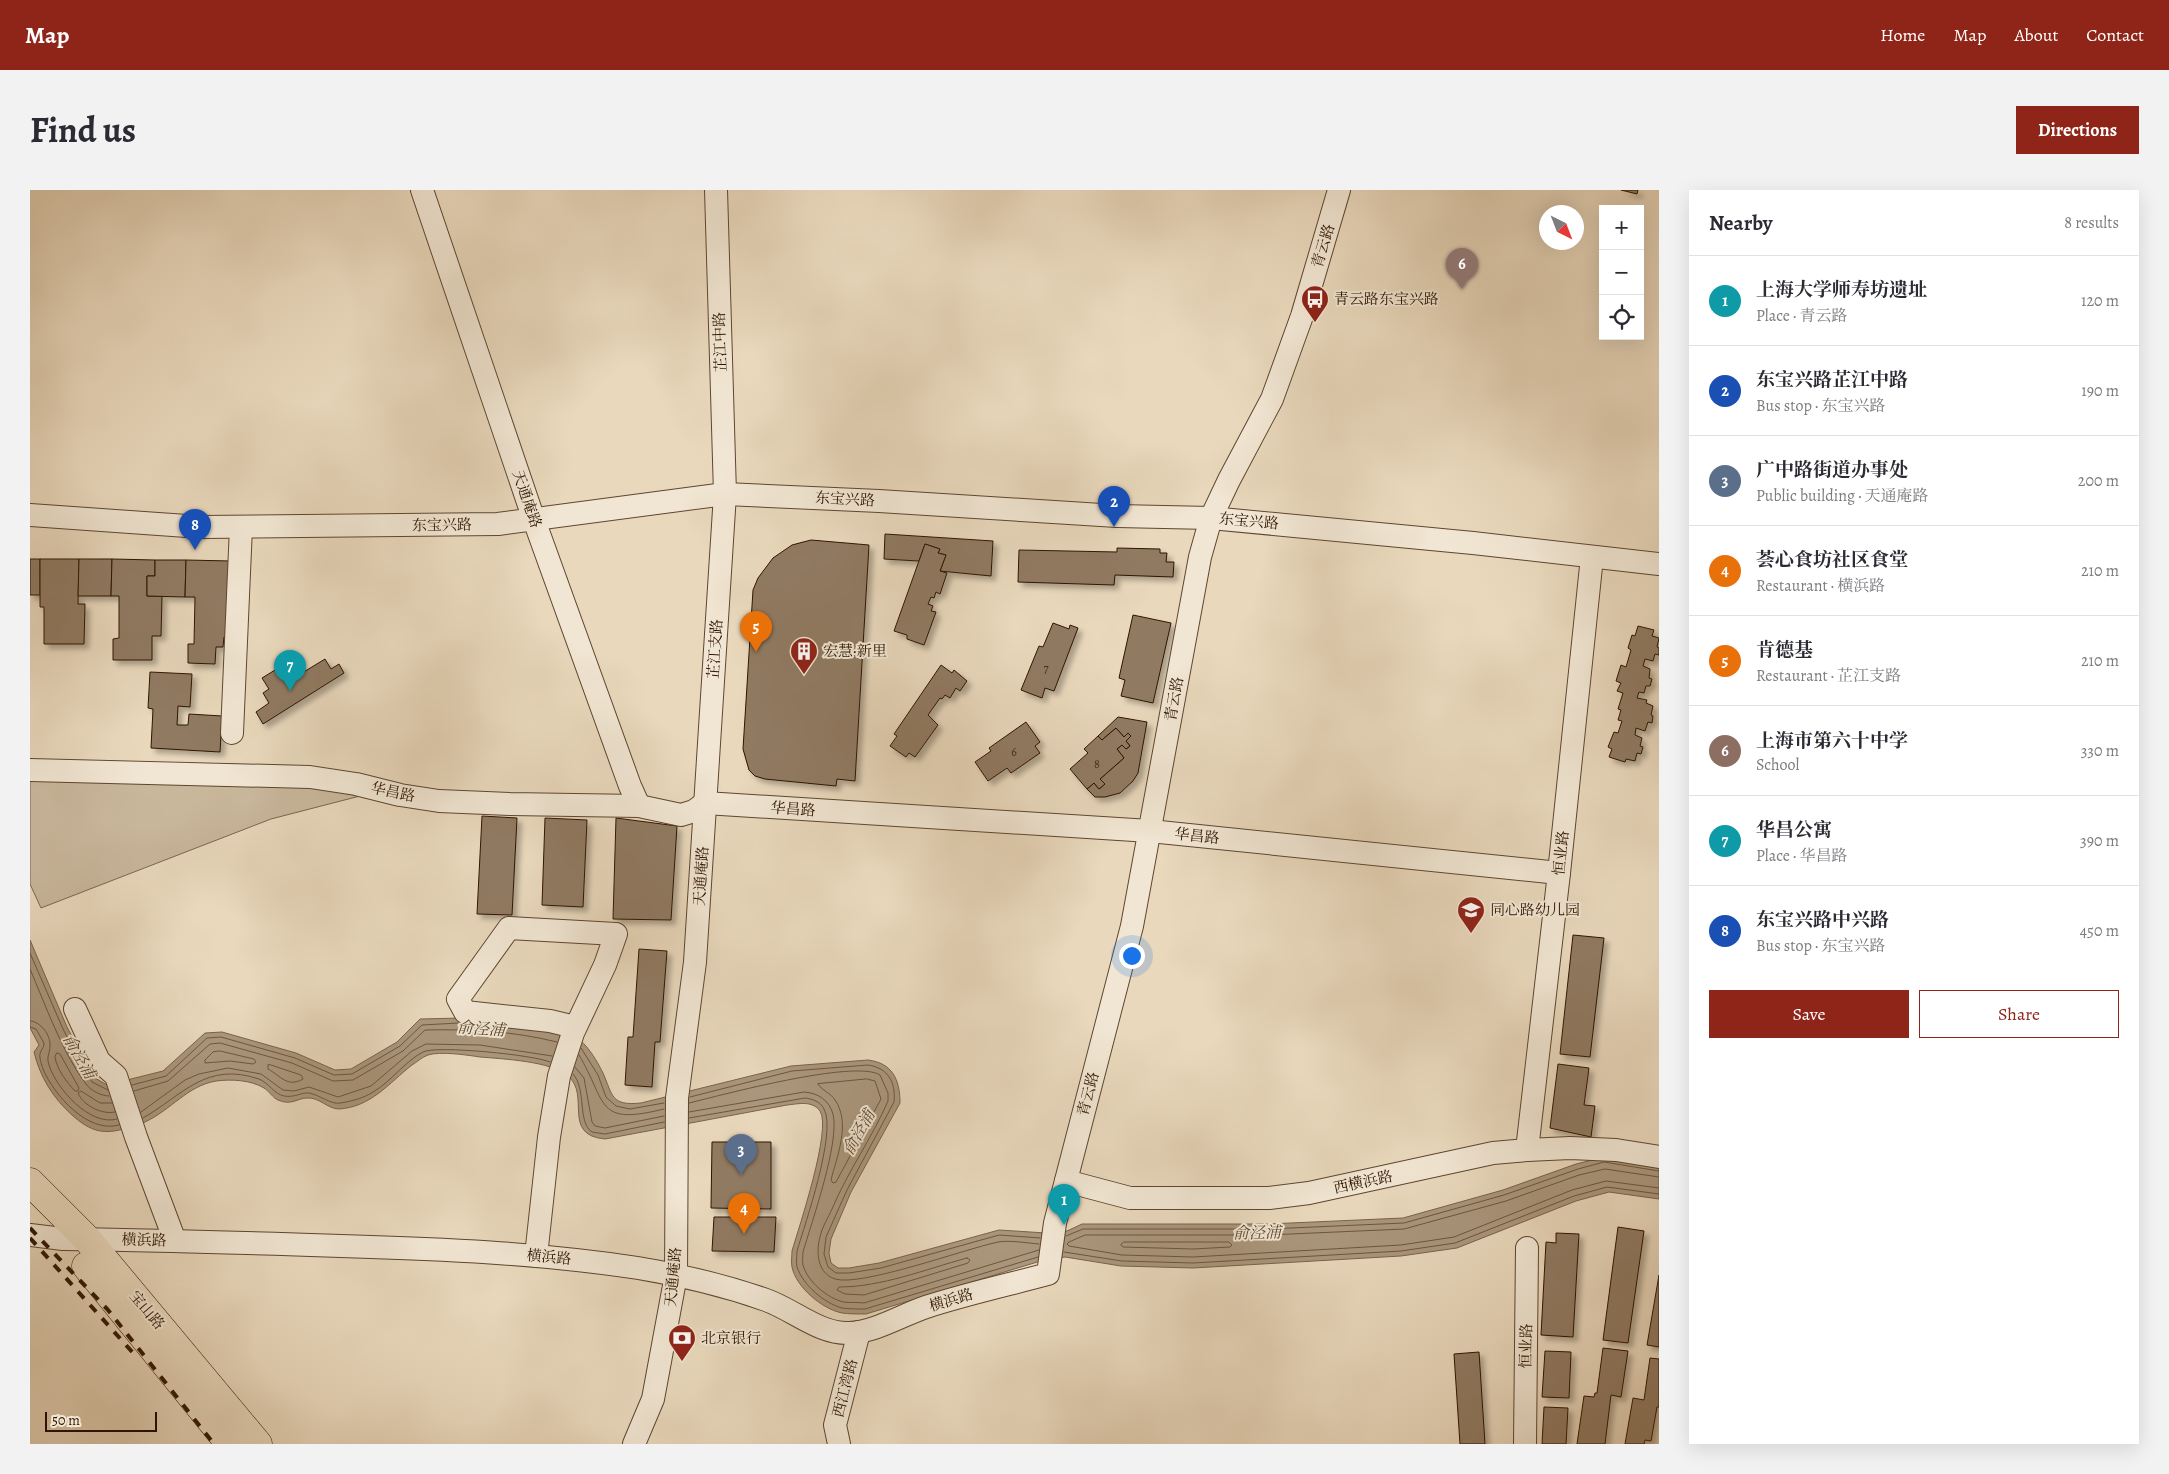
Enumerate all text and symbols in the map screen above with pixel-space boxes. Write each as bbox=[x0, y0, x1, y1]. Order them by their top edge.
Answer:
text: Map bbox=[25, 19, 69, 51]
text: Home bbox=[1880, 23, 1925, 47]
text: Map bbox=[1953, 23, 1986, 47]
text: About bbox=[2014, 23, 2058, 47]
text: Contact bbox=[2086, 23, 2144, 47]
text: Find us bbox=[30, 106, 136, 154]
button: Directions bbox=[2016, 106, 2139, 154]
north arrow bbox=[1539, 205, 1584, 250]
map controls bbox=[1599, 205, 1644, 340]
button: + bbox=[1599, 205, 1644, 250]
text: Nearby bbox=[1709, 209, 1772, 237]
text: 8 results bbox=[2064, 212, 2119, 234]
street label: 青云路 bbox=[1307, 222, 1339, 270]
pin: 6 bbox=[1446, 248, 1478, 289]
button: − bbox=[1599, 250, 1644, 295]
text: 上海大学师寿坊遗址 bbox=[1756, 277, 1927, 303]
bus stop icon: 青云路东宝兴路 bbox=[1300, 284, 1330, 323]
place label: 青云路东宝兴路 bbox=[1334, 289, 1439, 309]
text: 1 bbox=[1722, 290, 1728, 312]
text: 120 m bbox=[2081, 290, 2119, 312]
button: locate bbox=[1599, 295, 1644, 340]
text: Place · 青云路 bbox=[1756, 305, 1847, 327]
street label: 芷江中路 bbox=[709, 312, 731, 372]
text: 东宝兴路芷江中路 bbox=[1756, 367, 1908, 393]
text: 2 bbox=[1721, 380, 1729, 402]
text: 190 m bbox=[2081, 380, 2119, 402]
text: Bus stop · 东宝兴路 bbox=[1756, 395, 1885, 417]
text: 广中路街道办事处 bbox=[1756, 457, 1908, 483]
street label: 天通庵路 bbox=[508, 467, 546, 531]
text: 3 bbox=[1722, 470, 1728, 492]
text: 200 m bbox=[2078, 470, 2119, 492]
text: Public building · 天通庵路 bbox=[1756, 485, 1929, 507]
pin: 2 bbox=[1098, 486, 1130, 527]
street label: 东宝兴路 bbox=[815, 487, 875, 511]
street label: 东宝兴路 bbox=[1218, 508, 1280, 534]
pin: 8 bbox=[179, 509, 211, 550]
street label: 东宝兴路 bbox=[412, 514, 472, 536]
text: 荟心食坊社区食堂 bbox=[1756, 547, 1908, 573]
text: 4 bbox=[1721, 560, 1729, 582]
text: 210 m bbox=[2081, 560, 2119, 582]
text: Restaurant · 横浜路 bbox=[1756, 575, 1885, 597]
pin: 5 bbox=[740, 611, 772, 652]
street label: 芷江支路 bbox=[703, 618, 727, 680]
building icon: 宏慧·新里 bbox=[789, 636, 819, 675]
text: 肯德基 bbox=[1756, 637, 1813, 663]
place label: 宏慧·新里 bbox=[823, 641, 887, 661]
pin: 7 bbox=[274, 650, 306, 691]
text: 5 bbox=[1722, 650, 1728, 672]
text: 210 m bbox=[2081, 650, 2119, 672]
house number: 7 bbox=[1043, 660, 1049, 676]
text: Restaurant · 芷江支路 bbox=[1756, 665, 1901, 687]
street label: 青云路 bbox=[1160, 675, 1188, 723]
text: 上海市第六十中学 bbox=[1756, 728, 1908, 754]
text: 6 bbox=[1721, 740, 1729, 762]
text: 330 m bbox=[2081, 740, 2119, 762]
house number: 6 bbox=[1011, 744, 1017, 760]
text: School bbox=[1756, 754, 1799, 776]
house number: 8 bbox=[1094, 756, 1100, 772]
street label: 华昌路 bbox=[369, 778, 417, 806]
street label: 华昌路 bbox=[770, 797, 816, 821]
text: 华昌公寓 bbox=[1756, 817, 1832, 843]
street label: 华昌路 bbox=[1174, 824, 1220, 848]
street label: 恒业路 bbox=[1549, 830, 1573, 876]
text: 7 bbox=[1722, 830, 1728, 852]
text: 390 m bbox=[2080, 830, 2119, 852]
street label: 天通庵路 bbox=[689, 845, 713, 907]
text: Place · 华昌路 bbox=[1756, 845, 1847, 867]
school or university icon: 同心路幼儿园 bbox=[1456, 895, 1486, 934]
place label: 同心路幼儿园 bbox=[1490, 900, 1580, 920]
text: 东宝兴路中兴路 bbox=[1756, 907, 1889, 933]
text: 8 bbox=[1721, 920, 1729, 942]
text: 450 m bbox=[2080, 920, 2119, 942]
text: Bus stop · 东宝兴路 bbox=[1756, 935, 1885, 957]
your location bbox=[1119, 943, 1145, 969]
button: Save bbox=[1709, 990, 1909, 1038]
button: Share bbox=[1919, 990, 2119, 1038]
water label: 俞泾浦 bbox=[456, 1016, 509, 1042]
water label: 俞泾浦 bbox=[58, 1030, 102, 1085]
street label: 青云路 bbox=[1073, 1070, 1103, 1118]
water label: 俞泾浦 bbox=[838, 1104, 882, 1159]
pin: 3 bbox=[725, 1134, 757, 1175]
street label: 西横浜路 bbox=[1332, 1166, 1394, 1198]
pin: 1 bbox=[1048, 1184, 1080, 1225]
pin: 4 bbox=[728, 1193, 760, 1234]
water label: 俞泾浦 bbox=[1233, 1222, 1284, 1244]
street label: 横浜路 bbox=[121, 1230, 167, 1250]
street label: 横浜路 bbox=[526, 1245, 572, 1269]
street label: 天通庵路 bbox=[660, 1246, 686, 1308]
street label: 横浜路 bbox=[927, 1284, 975, 1316]
street label: 宝山路 bbox=[125, 1286, 169, 1334]
bank icon: 北京银行 bbox=[667, 1323, 697, 1362]
street label: 恒业路 bbox=[1516, 1323, 1536, 1369]
place label: 北京银行 bbox=[701, 1328, 761, 1348]
street label: 西江湾路 bbox=[828, 1356, 862, 1420]
scale bar bbox=[45, 1409, 158, 1432]
text: 50 m bbox=[52, 1411, 80, 1430]

